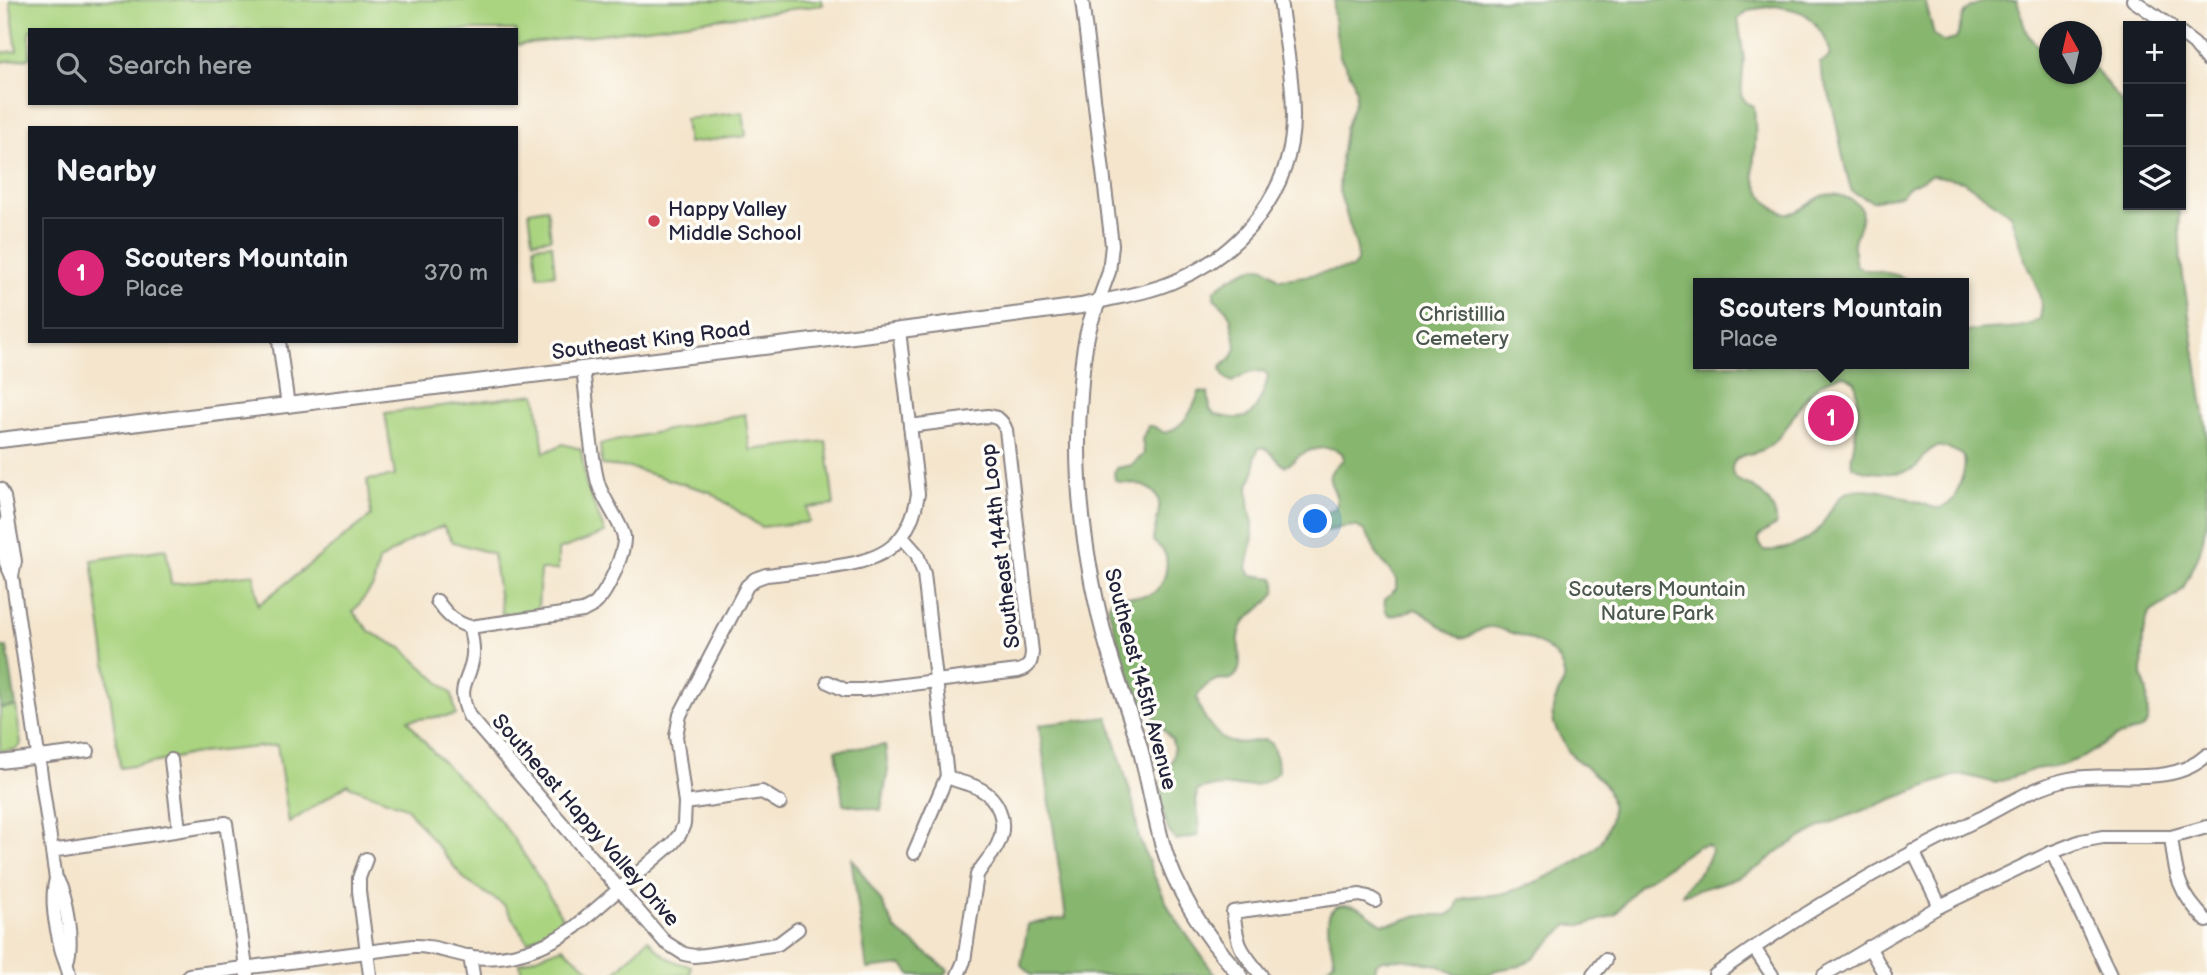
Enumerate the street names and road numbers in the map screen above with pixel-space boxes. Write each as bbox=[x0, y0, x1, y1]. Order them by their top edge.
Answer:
street label: Southeast King Road bbox=[550, 316, 752, 365]
street label: Southeast 144th Loop bbox=[976, 442, 1025, 650]
street label: Southeast 145th Avenue bbox=[1099, 566, 1182, 793]
street label: Southeast Happy Valley Drive bbox=[487, 709, 685, 932]

